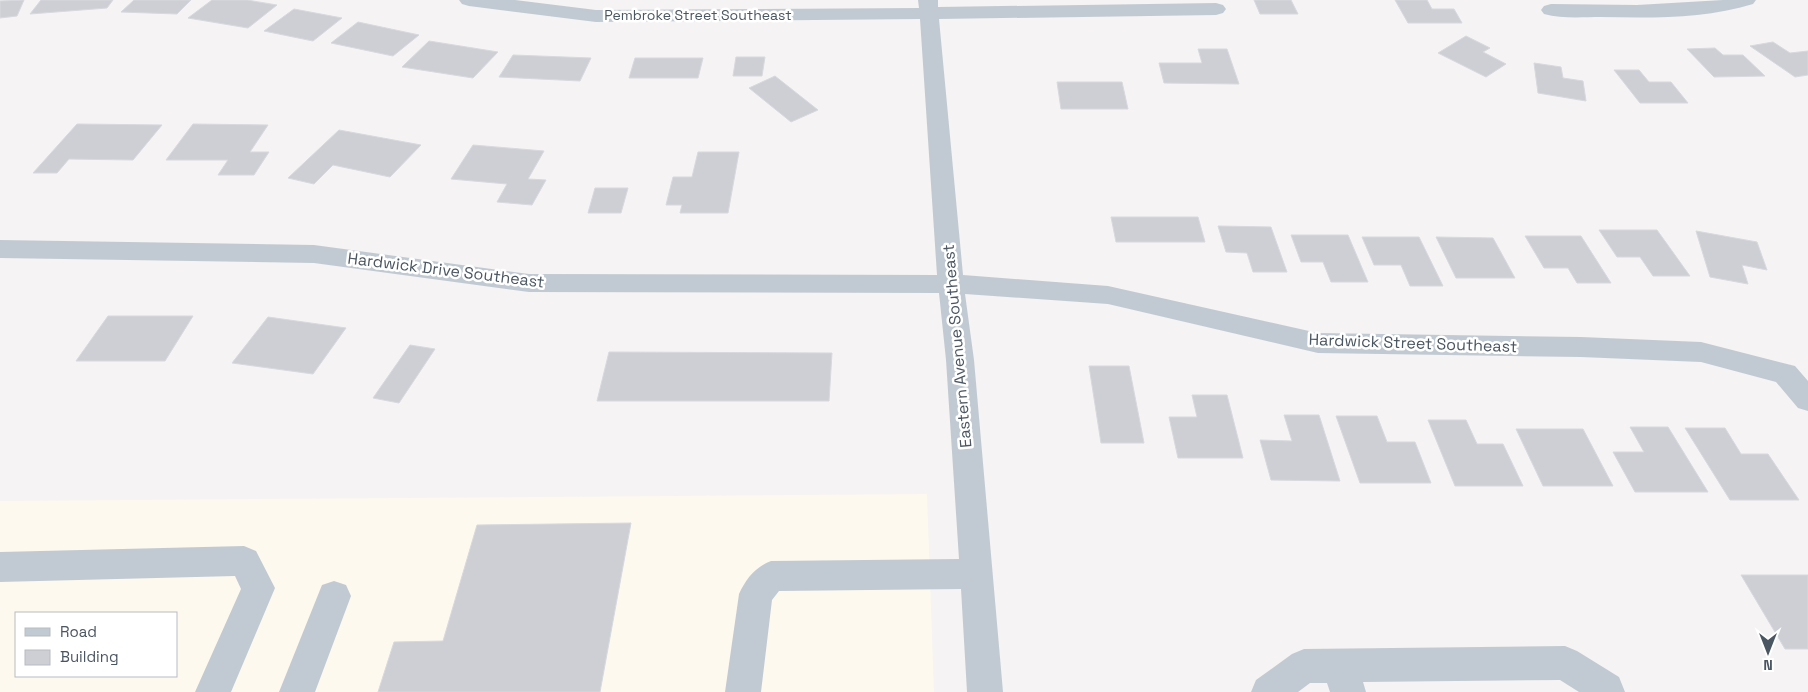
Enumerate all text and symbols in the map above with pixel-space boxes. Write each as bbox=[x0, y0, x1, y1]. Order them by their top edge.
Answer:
street label: Pembroke Street Southeast bbox=[604, 6, 792, 24]
street label: Eastern Avenue Southeast bbox=[938, 243, 976, 449]
street label: Hardwick Drive Southeast bbox=[346, 248, 546, 292]
street label: Hardwick Street Southeast bbox=[1308, 329, 1518, 357]
legend bbox=[15, 612, 178, 677]
text: Road bbox=[60, 622, 97, 641]
north arrow bbox=[1743, 627, 1793, 677]
text: Building bbox=[60, 647, 119, 666]
text: N bbox=[1763, 656, 1773, 674]

